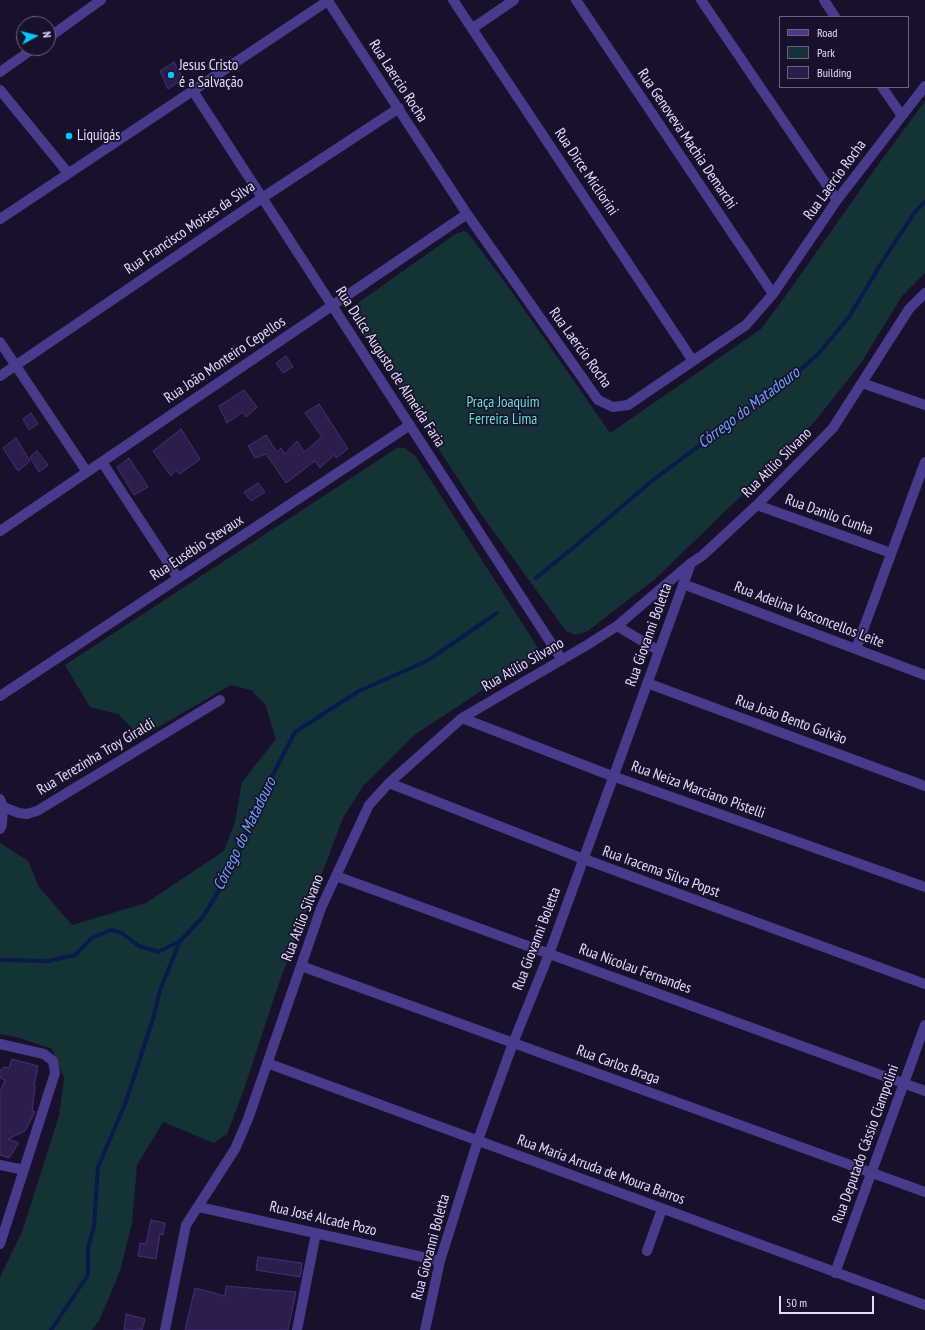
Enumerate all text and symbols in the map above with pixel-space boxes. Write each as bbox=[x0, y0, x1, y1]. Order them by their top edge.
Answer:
north arrow bbox=[16, 16, 56, 56]
legend bbox=[779, 16, 909, 88]
text: Road bbox=[817, 25, 837, 40]
text: N bbox=[40, 31, 54, 38]
street label: Rua Laercio Rocha bbox=[365, 36, 431, 126]
text: Park bbox=[817, 45, 835, 60]
place label: Jesus Cristo é a Salvação bbox=[179, 57, 243, 92]
street label: Rua Genoveva Machia Demarchi bbox=[633, 65, 741, 213]
text: Building bbox=[817, 65, 852, 80]
marker: Jesus Cristo é a Salvação bbox=[166, 70, 176, 80]
street label: Rua Dirce Micliorini bbox=[550, 125, 622, 219]
place label: Liquigás bbox=[77, 127, 120, 145]
marker: Liquigás bbox=[64, 131, 74, 141]
street label: Rua Laercio Rocha bbox=[800, 136, 870, 224]
street label: Rua Francisco Moises da Silva bbox=[121, 178, 259, 278]
street label: Rua Dulce Augusto de Almeida Faria bbox=[331, 283, 449, 451]
street label: Rua Laercio Rocha bbox=[545, 304, 615, 392]
street label: Rua João Monteiro Cepellos bbox=[161, 313, 289, 407]
water label: Córrego do Matadouro bbox=[694, 363, 804, 453]
park label: Praça Joaquim Ferreira Lima bbox=[466, 394, 540, 429]
street label: Rua Atílio Silvano bbox=[738, 424, 816, 502]
street label: Rua Danilo Cunha bbox=[783, 491, 875, 539]
street label: Rua Eusébio Stevaux bbox=[147, 511, 247, 585]
street label: Rua Adelina Vasconcellos Leite bbox=[732, 578, 886, 652]
street label: Rua Giovanni Boletta bbox=[622, 581, 676, 689]
street label: Rua Atílio Silvano bbox=[479, 634, 567, 696]
street label: Rua João Bento Galvão bbox=[733, 691, 849, 749]
street label: Rua Terezinha Troy Giraldi bbox=[34, 715, 158, 799]
street label: Rua Neiza Marciano Pistelli bbox=[629, 757, 767, 823]
water label: Córrego do Matadouro bbox=[209, 775, 281, 893]
street label: Rua Iracema Silva Popst bbox=[600, 842, 722, 902]
street label: Rua Atílio Silvano bbox=[278, 872, 328, 964]
street label: Rua Giovanni Boletta bbox=[509, 885, 565, 993]
street label: Rua Nicolau Fernandes bbox=[576, 940, 694, 998]
street label: Rua Carlos Braga bbox=[574, 1042, 662, 1088]
street label: Rua Deputado Cássio Ciampolini bbox=[829, 1062, 903, 1226]
street label: Rua Maria Arruda de Moura Barros bbox=[515, 1131, 687, 1209]
street label: Rua Giovanni Boletta bbox=[408, 1192, 454, 1302]
street label: Rua José Alcade Pozo bbox=[268, 1198, 378, 1240]
scale bar bbox=[781, 1288, 876, 1314]
text: 50 m bbox=[786, 1295, 807, 1310]

